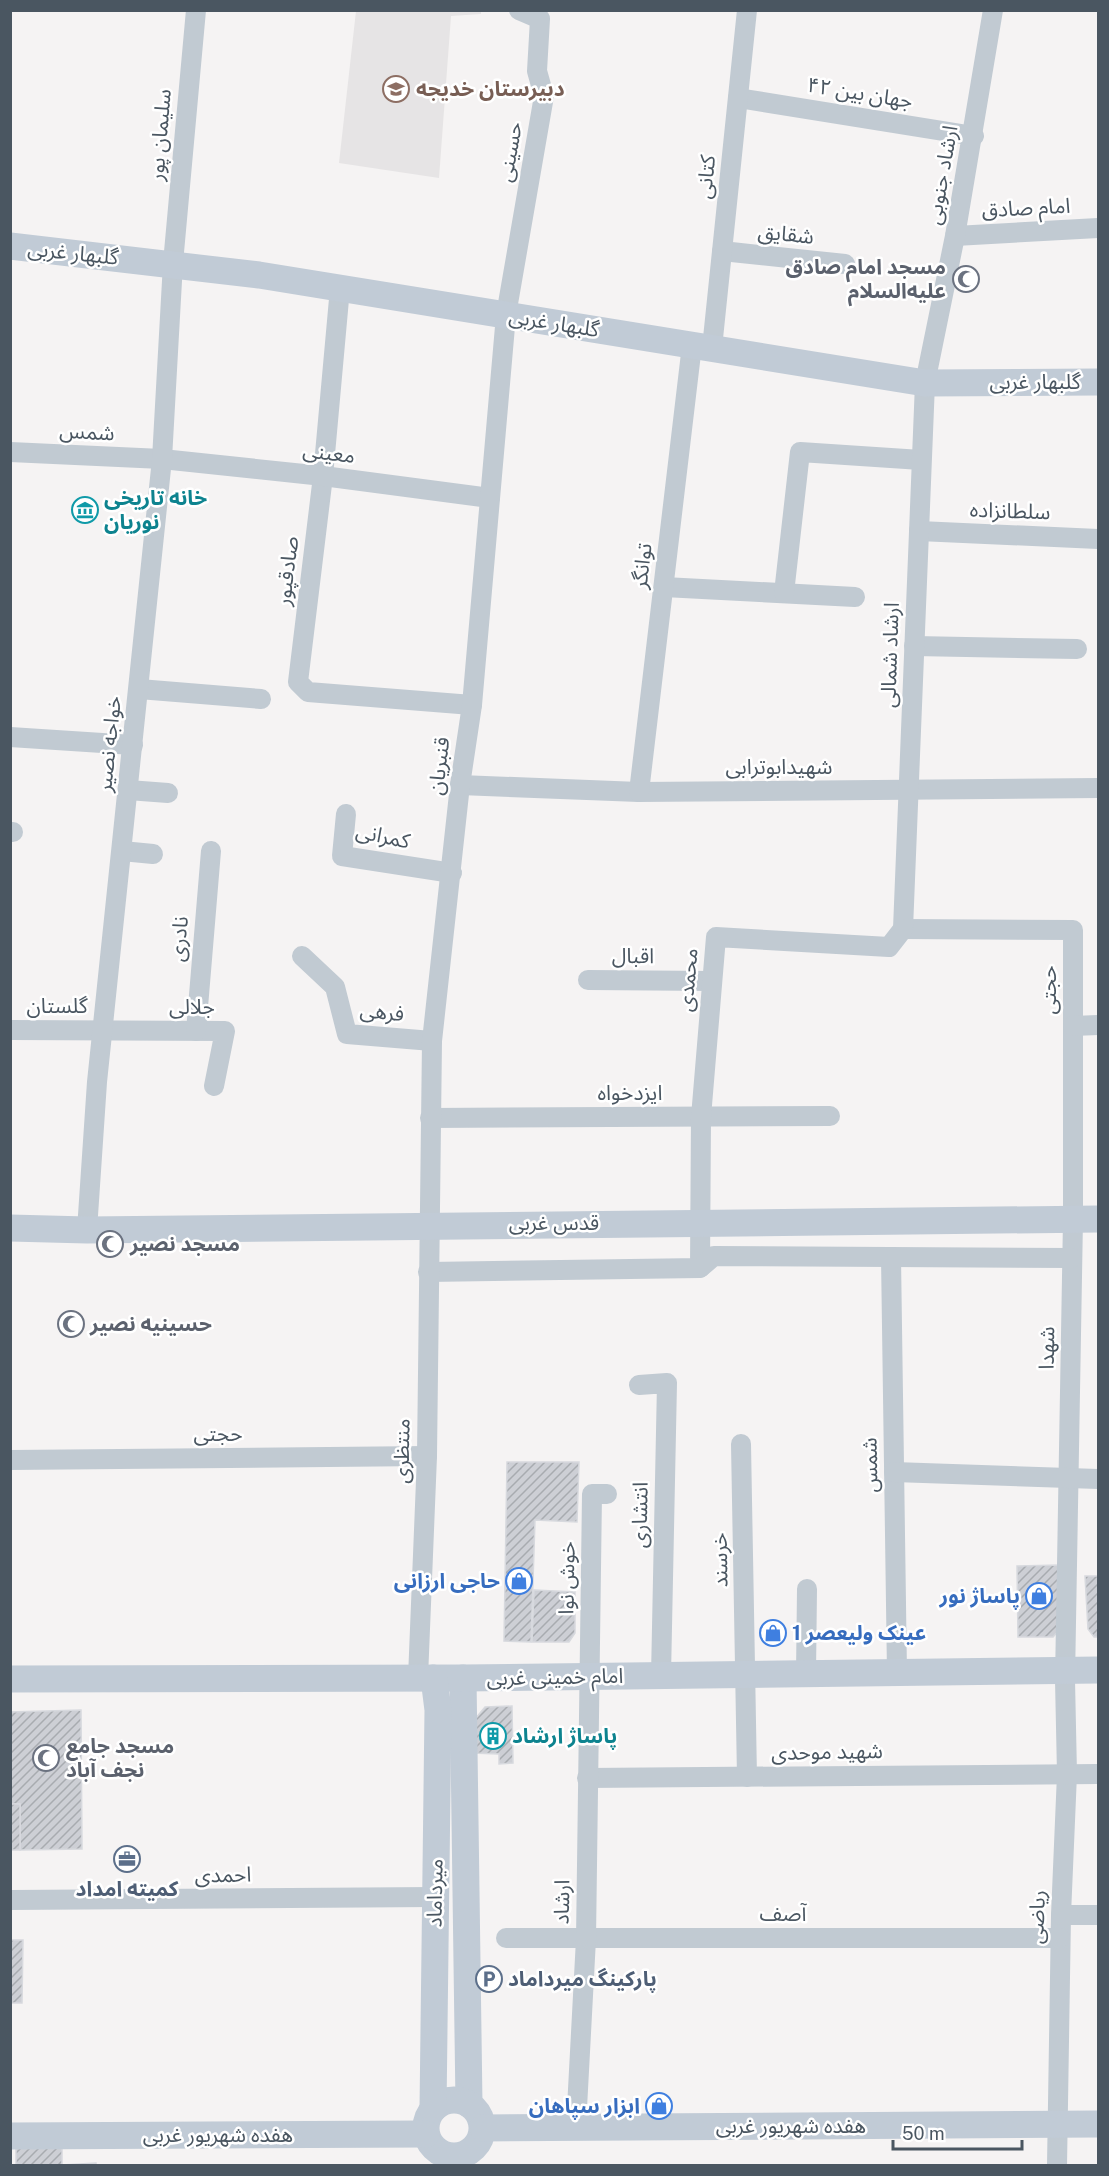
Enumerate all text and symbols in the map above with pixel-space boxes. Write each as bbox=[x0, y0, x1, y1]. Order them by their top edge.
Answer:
street label: جهان بین ۴۲ bbox=[805, 72, 915, 113]
school or university icon: دبیرستان خدیجه bbox=[381, 74, 411, 104]
place label: دبیرستان خدیجه bbox=[416, 76, 565, 101]
street label: سلیمان پور bbox=[143, 88, 177, 183]
street label: حسینی bbox=[492, 120, 527, 184]
street label: ارشاد جنوبی bbox=[920, 123, 963, 227]
street label: کتانی bbox=[691, 154, 720, 200]
street label: امام صادق bbox=[981, 193, 1071, 226]
street label: شقایق bbox=[757, 218, 815, 250]
street label: گلبهار غربی bbox=[26, 235, 120, 270]
place label: مسجد امام صادق علیه‌السلام bbox=[786, 254, 946, 307]
mosque icon: مسجد امام صادق علیه‌السلام bbox=[951, 264, 981, 294]
street label: گلبهار غربی bbox=[507, 303, 601, 342]
street label: گلبهار غربی bbox=[989, 369, 1081, 394]
street label: شمس bbox=[59, 418, 115, 445]
street label: معینی bbox=[301, 437, 357, 468]
place label: خانه تاریخی نوریان bbox=[104, 485, 207, 534]
museum icon: خانه تاریخی نوریان bbox=[70, 495, 100, 525]
street label: سلطانزاده bbox=[969, 497, 1051, 524]
street label: صادقپور bbox=[270, 535, 304, 608]
street label: توانگر bbox=[626, 542, 657, 591]
street label: ارشاد شمالی bbox=[875, 602, 904, 708]
street label: خواجه نصیر bbox=[91, 695, 126, 794]
street label: قنبریان bbox=[423, 736, 454, 796]
street label: شهیدابوترابی bbox=[726, 754, 832, 779]
street label: کمرانی bbox=[354, 818, 413, 853]
street label: نادری bbox=[164, 915, 193, 963]
street label: اقبال bbox=[612, 943, 654, 968]
street label: محمدی bbox=[672, 947, 703, 1013]
street label: حجتی bbox=[1036, 965, 1061, 1015]
street label: گلستان bbox=[26, 993, 88, 1018]
street label: جلالی bbox=[169, 994, 215, 1019]
street label: فرهی bbox=[359, 997, 405, 1026]
street label: ایزدخواه bbox=[598, 1080, 662, 1105]
street label: قدس غربی bbox=[509, 1210, 599, 1235]
mosque icon: مسجد نصیر bbox=[95, 1229, 125, 1259]
place label: مسجد نصیر bbox=[129, 1231, 240, 1256]
mosque icon: حسینیه نصیر bbox=[56, 1309, 86, 1339]
place label: حسینیه نصیر bbox=[89, 1311, 212, 1336]
street label: شهدا bbox=[1034, 1326, 1059, 1370]
street label: منتظری bbox=[388, 1418, 415, 1484]
street label: حجتی bbox=[193, 1421, 243, 1446]
street label: شمس bbox=[857, 1437, 882, 1493]
street label: انتشاری bbox=[626, 1482, 653, 1548]
street label: خرسند bbox=[707, 1532, 732, 1588]
street label: خوش نوا bbox=[553, 1541, 580, 1615]
shop icon: حاجی ارزانی bbox=[504, 1566, 534, 1596]
place label: حاجی ارزانی bbox=[394, 1568, 500, 1593]
shop icon: پاساژ نور bbox=[1024, 1581, 1054, 1611]
place label: پاساژ نور bbox=[939, 1583, 1020, 1610]
shop icon: عینک ولیعصر 1 bbox=[758, 1618, 788, 1648]
place label: عینک ولیعصر 1 bbox=[792, 1620, 926, 1645]
street label: امام خمینی غربی bbox=[486, 1663, 624, 1694]
building icon: پاساژ ارشاد bbox=[478, 1721, 508, 1751]
place label: پاساژ ارشاد bbox=[512, 1723, 617, 1750]
place label: مسجد جامع نجف آباد bbox=[66, 1733, 174, 1782]
street label: شهید موحدی bbox=[771, 1738, 883, 1765]
mosque icon: مسجد جامع نجف آباد bbox=[31, 1743, 61, 1773]
office icon: کمیته امداد bbox=[112, 1844, 142, 1874]
street label: میرداماد bbox=[421, 1858, 448, 1928]
street label: احمدی bbox=[194, 1862, 252, 1887]
place label: کمیته امداد bbox=[76, 1876, 179, 1901]
street label: ارشاد bbox=[549, 1879, 574, 1925]
street label: ریاضی bbox=[1023, 1890, 1050, 1944]
street label: آصف bbox=[760, 1901, 807, 1926]
parking icon: پارکینگ میرداماد bbox=[474, 1964, 504, 1994]
place label: پارکینگ میرداماد bbox=[508, 1966, 657, 1993]
shop icon: ابزار سپاهان bbox=[644, 2091, 674, 2121]
place label: ابزار سپاهان bbox=[529, 2093, 640, 2120]
street label: هفده شهریور غربی bbox=[716, 2113, 866, 2138]
scale bar bbox=[893, 2113, 1022, 2151]
street label: هفده شهریور غربی bbox=[143, 2122, 293, 2147]
text: 50 m bbox=[902, 2123, 945, 2144]

